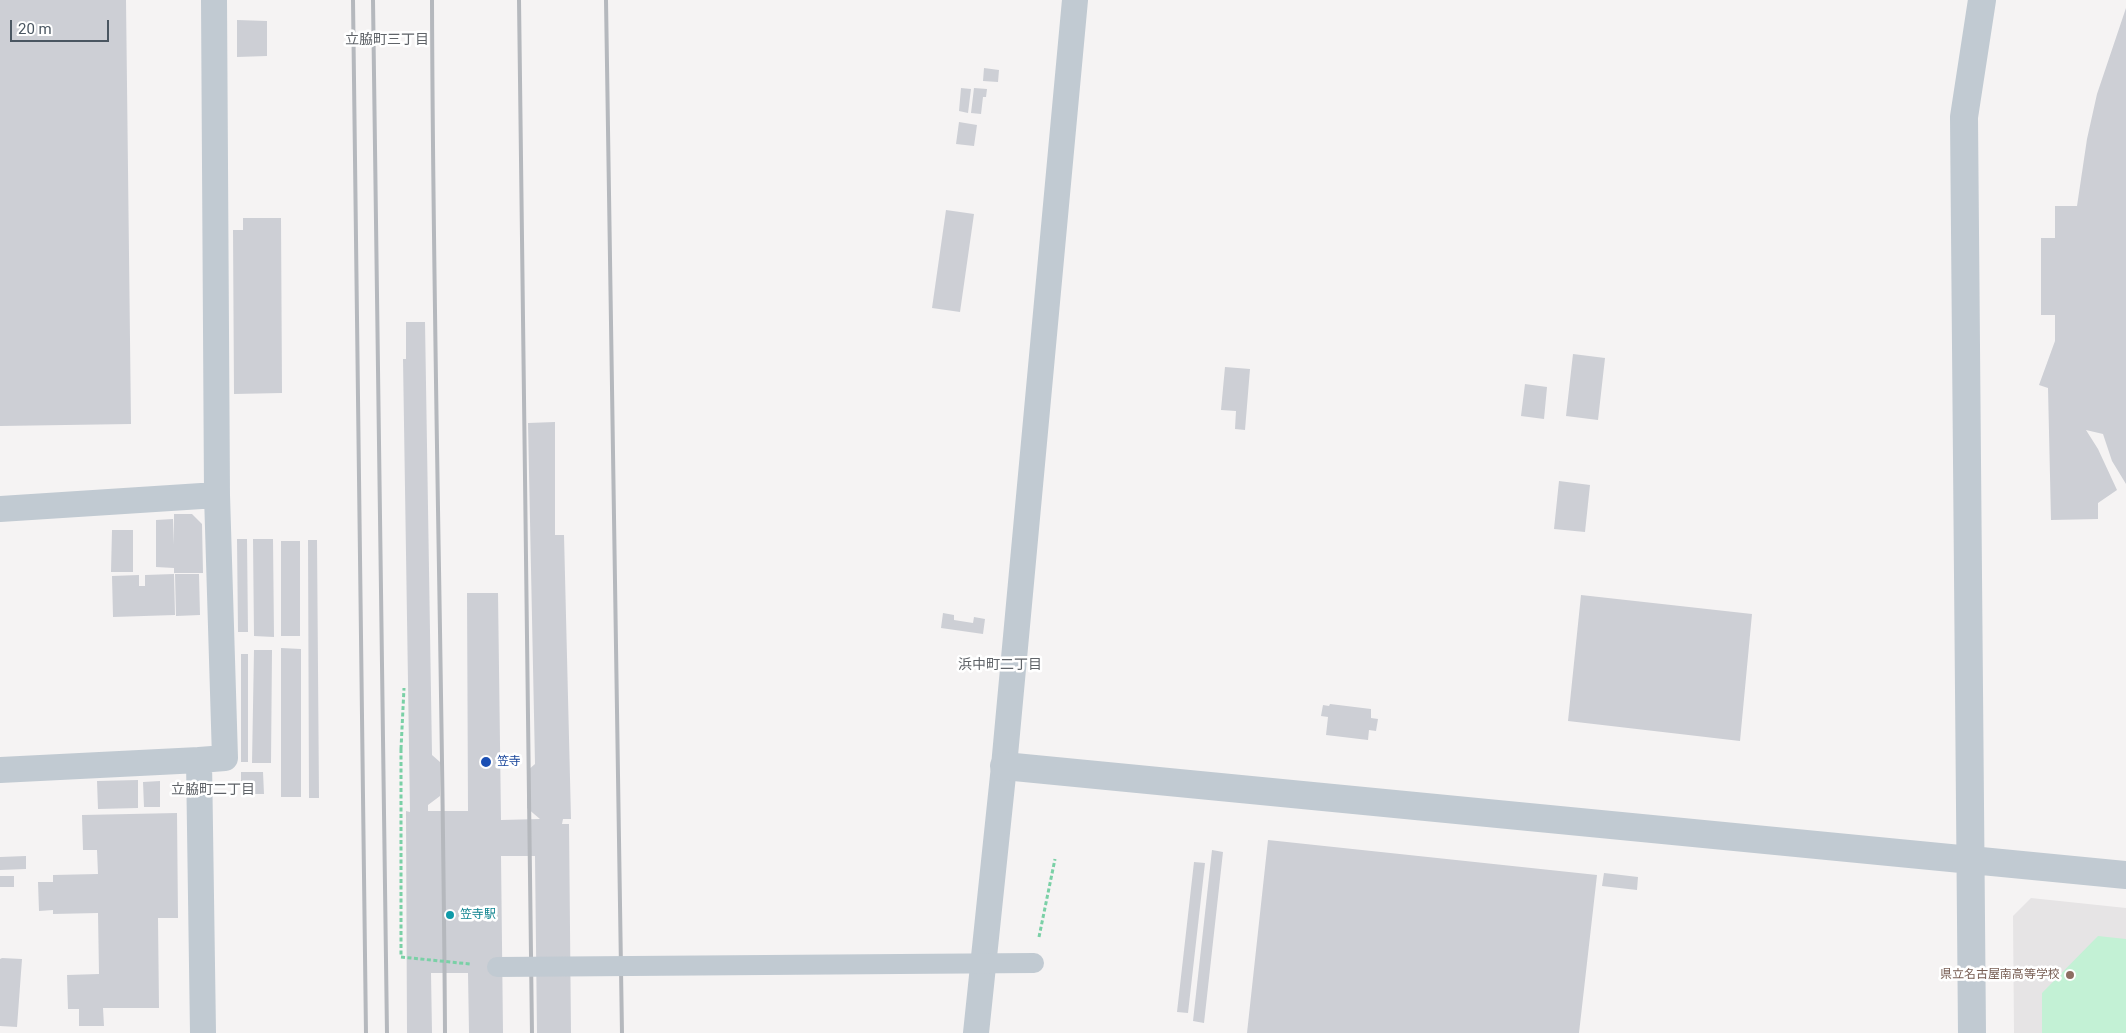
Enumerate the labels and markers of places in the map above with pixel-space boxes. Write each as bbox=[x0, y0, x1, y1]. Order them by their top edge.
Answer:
marker: 笠寺 bbox=[479, 755, 493, 769]
place label: 笠寺 bbox=[497, 755, 521, 769]
place label: 笠寺駅 bbox=[460, 908, 496, 922]
marker: 笠寺駅 bbox=[444, 909, 456, 921]
place label: 県立名古屋南高等学校 bbox=[1940, 968, 2060, 982]
marker: 県立名古屋南高等学校 bbox=[2064, 969, 2076, 981]

